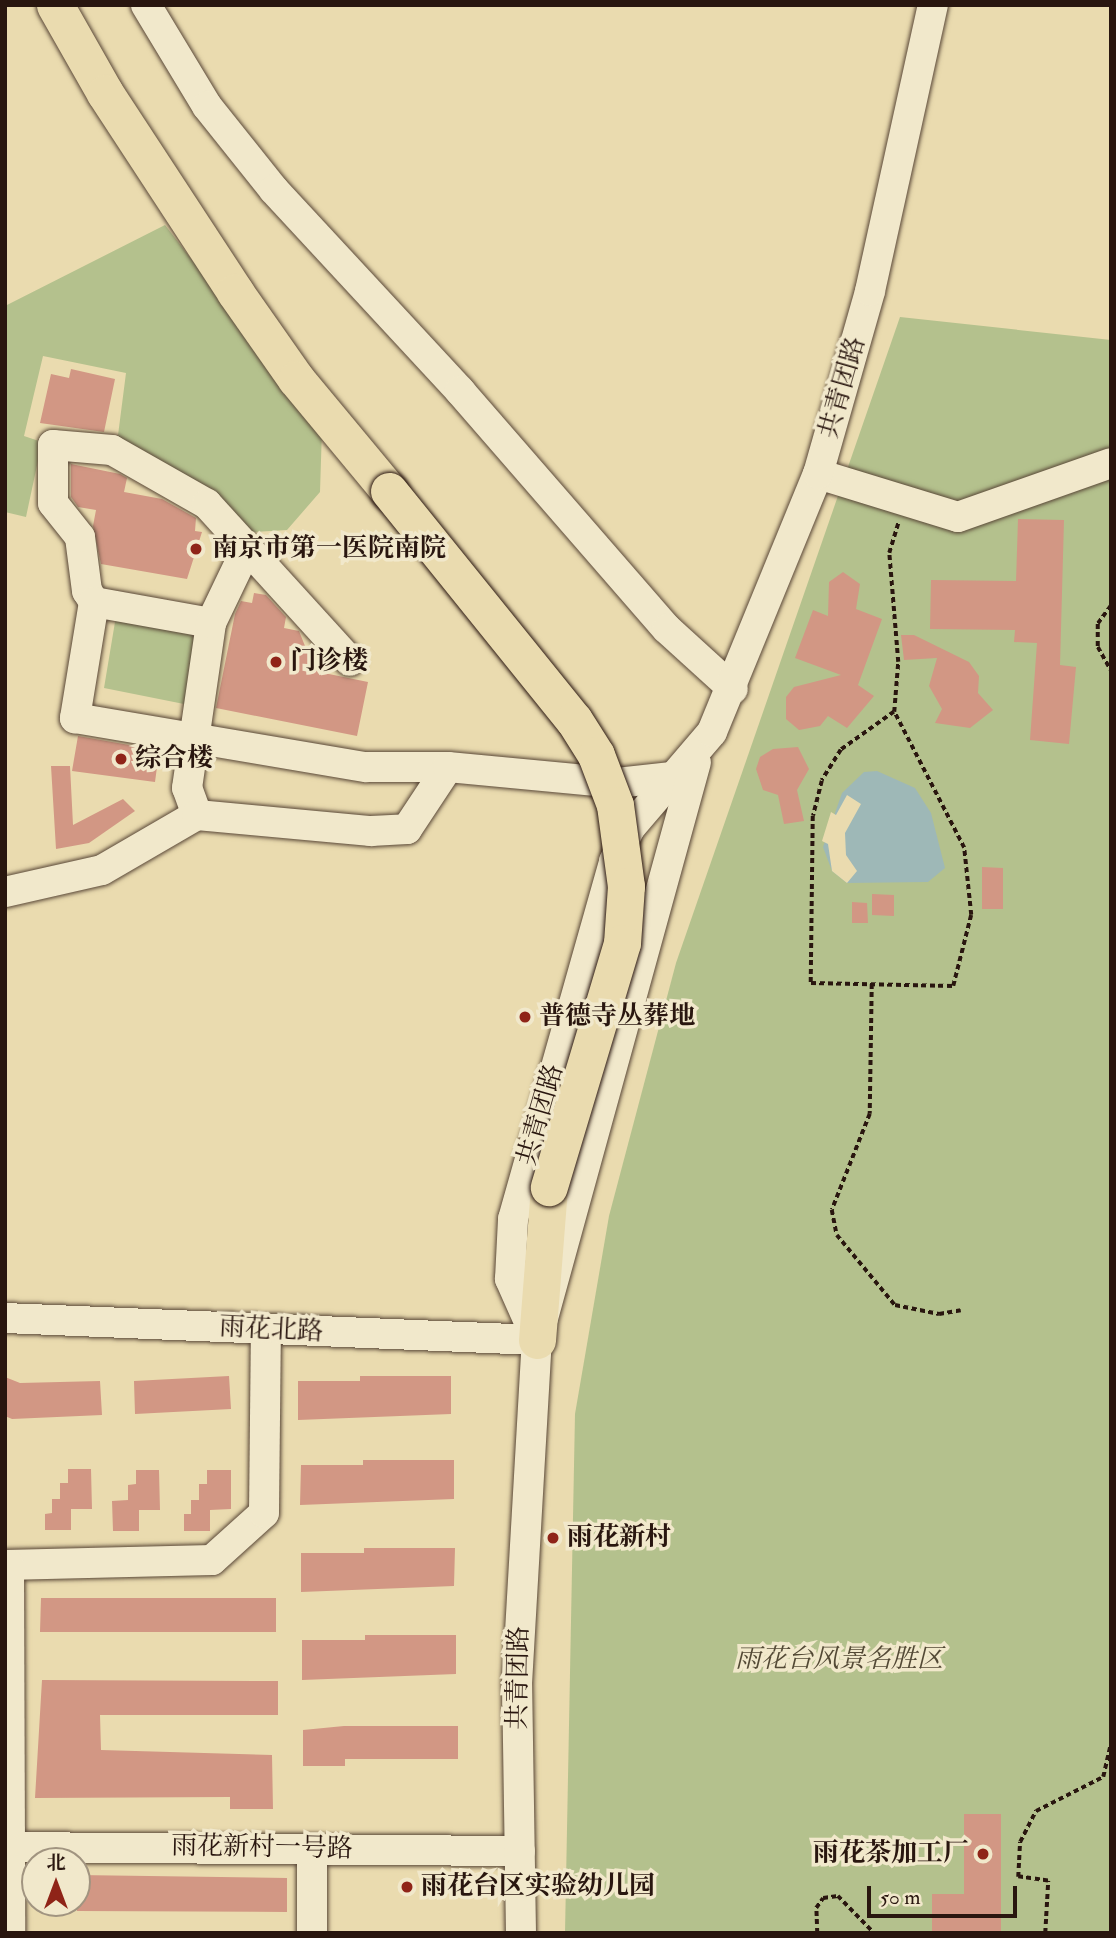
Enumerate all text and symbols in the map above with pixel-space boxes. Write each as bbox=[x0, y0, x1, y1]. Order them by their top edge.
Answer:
street label: 共青团路 bbox=[814, 334, 872, 442]
place label: 南京市第一医院南院 bbox=[212, 533, 446, 565]
marker: 南京市第一医院南院 bbox=[186, 539, 206, 559]
place label: 门诊楼 bbox=[290, 646, 368, 678]
marker: 门诊楼 bbox=[268, 654, 284, 670]
place label: 综合楼 bbox=[135, 743, 213, 775]
marker: 综合楼 bbox=[113, 751, 129, 767]
place label: 普德寺丛葬地 bbox=[539, 1001, 695, 1033]
marker: 普德寺丛葬地 bbox=[517, 1009, 533, 1025]
street label: 共青团路 bbox=[512, 1061, 570, 1169]
street label: 雨花北路 bbox=[218, 1312, 324, 1348]
place label: 雨花新村 bbox=[567, 1522, 671, 1554]
marker: 雨花新村 bbox=[545, 1530, 561, 1546]
street label: 共青团路 bbox=[502, 1626, 536, 1730]
park label: 雨花台风景名胜区 bbox=[735, 1644, 943, 1676]
street label: 雨花新村一号路 bbox=[171, 1831, 353, 1865]
place label: 雨花茶加工厂 bbox=[813, 1838, 969, 1870]
marker: 雨花茶加工厂 bbox=[975, 1846, 991, 1862]
north arrow bbox=[21, 1847, 91, 1917]
text: 北 bbox=[46, 1851, 66, 1875]
place label: 雨花台区实验幼儿园 bbox=[421, 1871, 655, 1903]
scale bar bbox=[871, 1871, 1021, 1915]
marker: 雨花台区实验幼儿园 bbox=[399, 1879, 415, 1895]
text: 50 m bbox=[880, 1884, 921, 1911]

